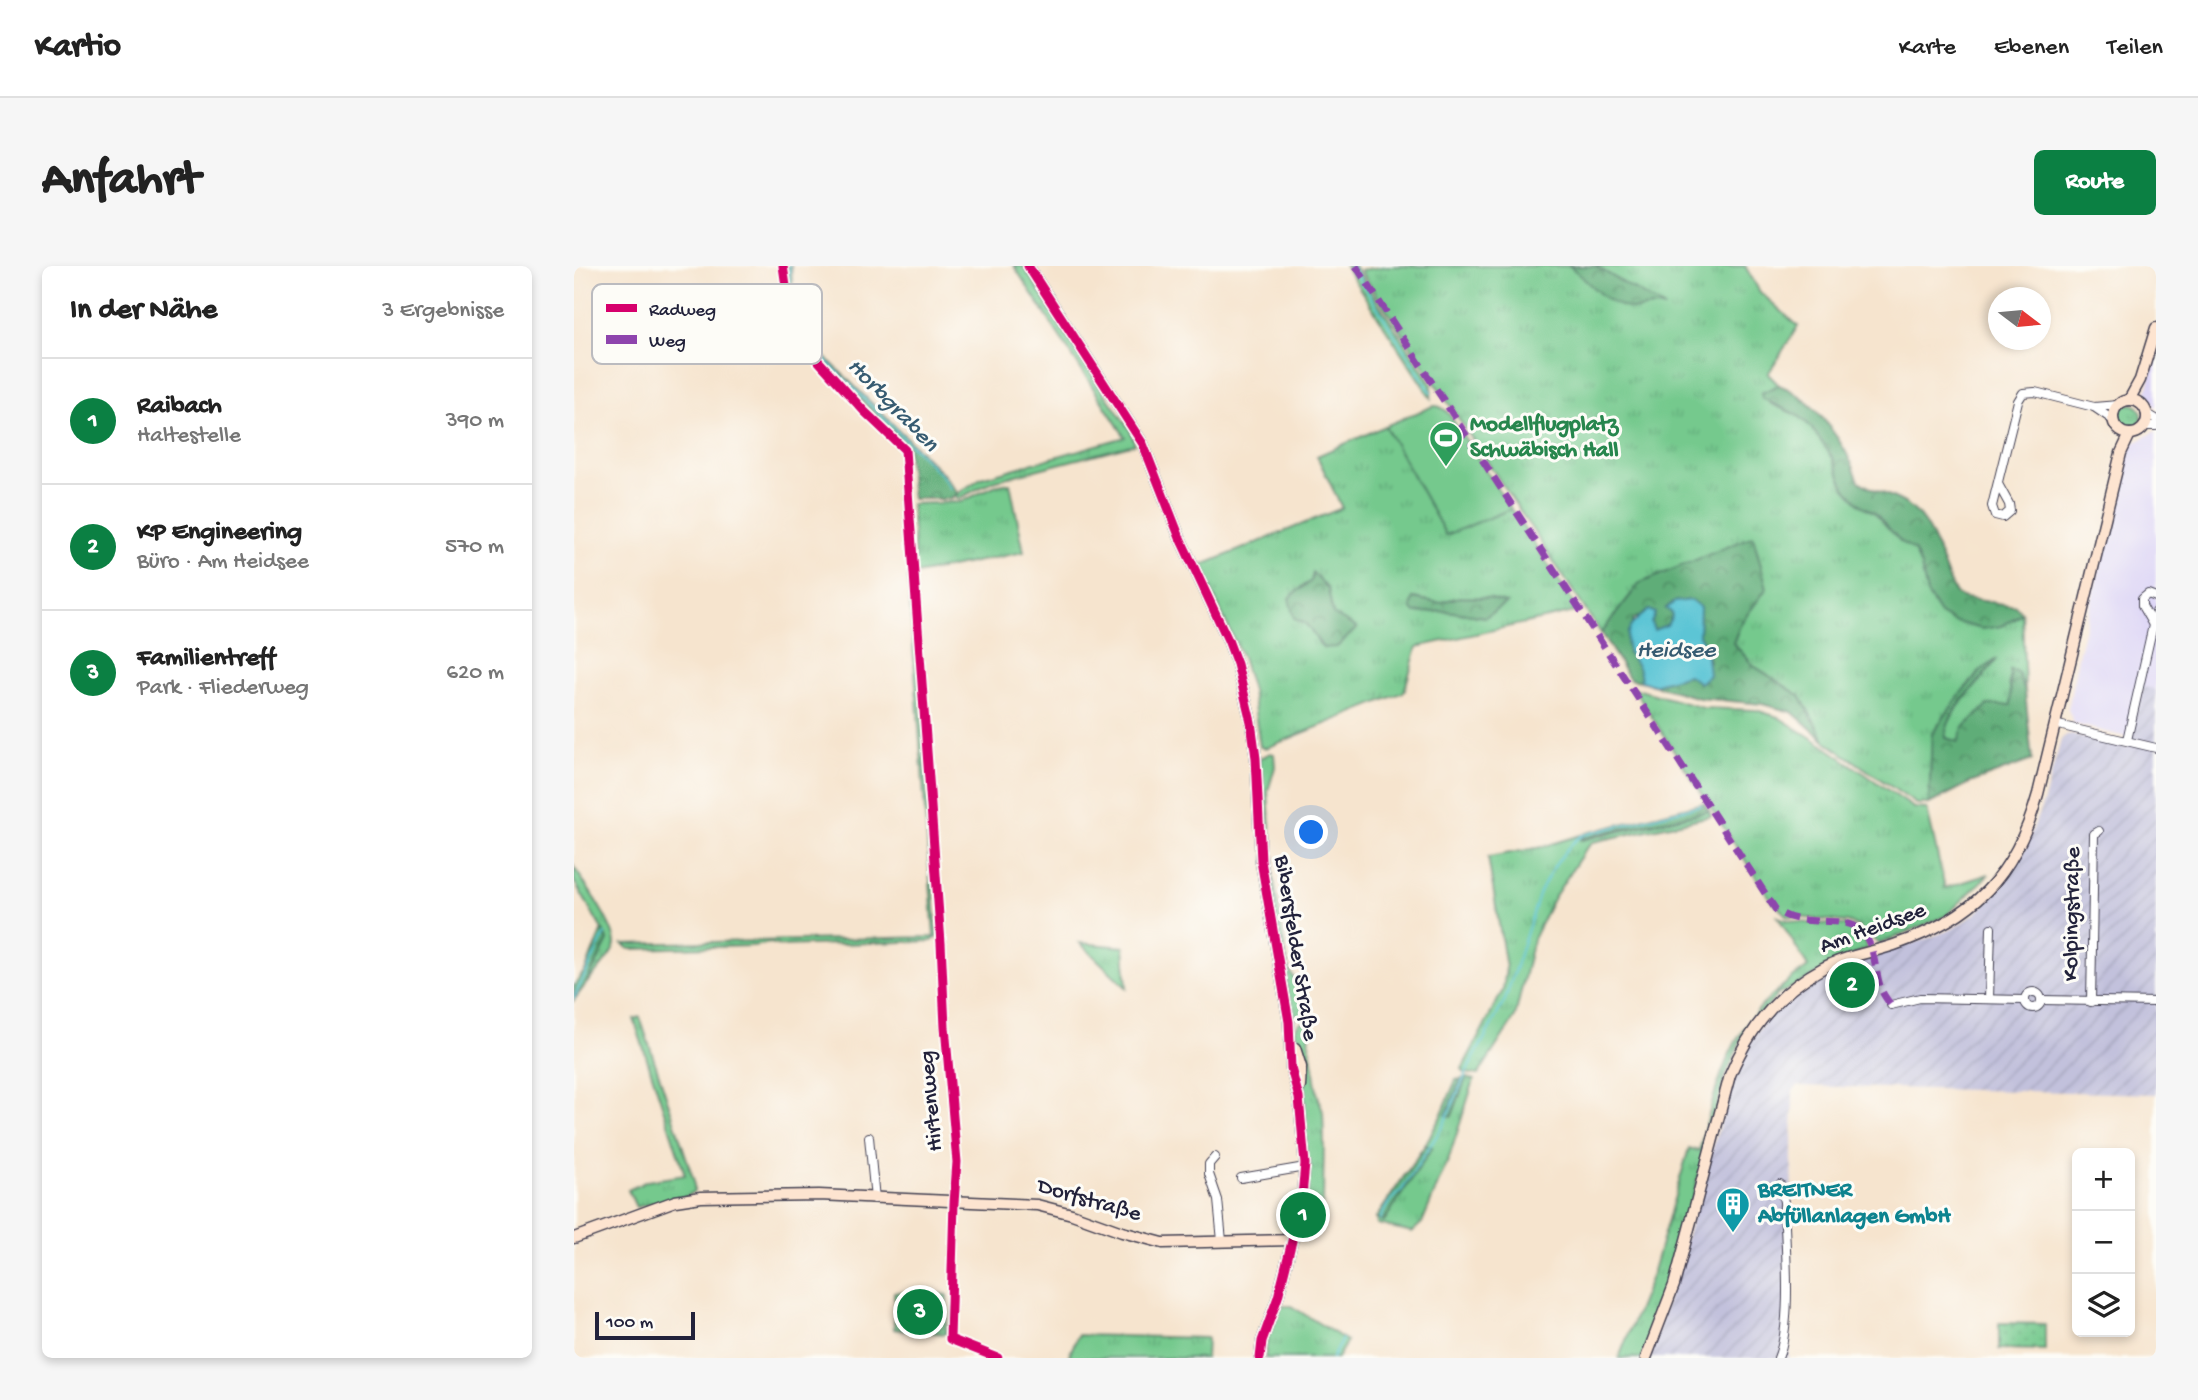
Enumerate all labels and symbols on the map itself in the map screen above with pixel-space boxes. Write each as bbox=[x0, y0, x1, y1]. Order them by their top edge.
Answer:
legend bbox=[592, 284, 822, 364]
north arrow bbox=[1988, 287, 2051, 350]
text: Radweg bbox=[649, 300, 716, 323]
text: Weg bbox=[649, 331, 686, 354]
water label: Horbgraben bbox=[840, 353, 944, 459]
place label: Modellflugplatz Schwäbisch Hall bbox=[1470, 412, 1620, 465]
sports icon: Modellflugplatz Schwäbisch Hall bbox=[1427, 419, 1465, 468]
water label: Heidsee bbox=[1637, 637, 1717, 666]
your location bbox=[1294, 815, 1328, 849]
street label: Kolpingstraße bbox=[2058, 845, 2088, 982]
street label: Bibersfelder Straße bbox=[1267, 852, 1323, 1044]
street label: Am Heidsee bbox=[1816, 897, 1931, 961]
pin: 2 bbox=[1829, 959, 1875, 1011]
street label: Hirtenweg bbox=[914, 1049, 950, 1153]
street label: Dorfstraße bbox=[1032, 1173, 1145, 1229]
place label: BREITNER Abfüllanlagen GmbH bbox=[1757, 1178, 1952, 1231]
building icon: BREITNER Abfüllanlagen GmbH bbox=[1714, 1185, 1752, 1234]
pin: 1 bbox=[1280, 1189, 1326, 1241]
pin: 3 bbox=[897, 1286, 943, 1338]
scale bar bbox=[595, 1309, 695, 1341]

